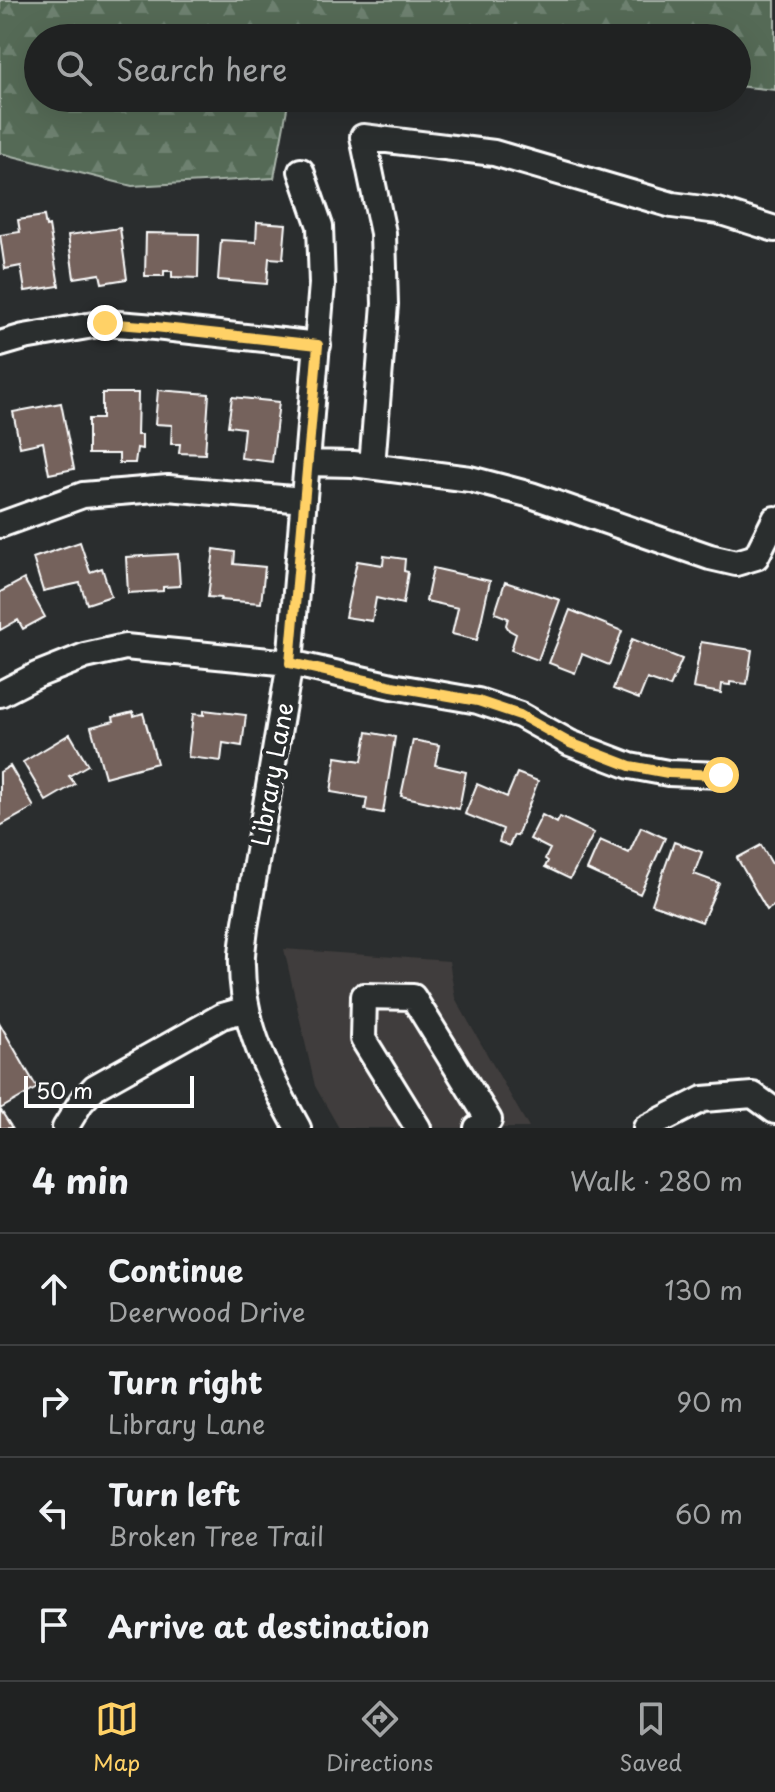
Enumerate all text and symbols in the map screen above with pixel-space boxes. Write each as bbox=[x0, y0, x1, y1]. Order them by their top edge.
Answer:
search box bbox=[24, 24, 751, 112]
icon: search bbox=[52, 46, 96, 90]
text: Search here bbox=[116, 46, 288, 91]
route end bbox=[87, 305, 123, 341]
street label: Library Lane bbox=[241, 699, 301, 849]
route start bbox=[703, 757, 739, 793]
scale bar bbox=[24, 1072, 194, 1108]
text: 50 m bbox=[36, 1073, 93, 1106]
text: 4 min bbox=[32, 1154, 129, 1206]
text: Walk · 280 m bbox=[570, 1161, 743, 1200]
text: Continue bbox=[108, 1247, 243, 1292]
icon: ahead bbox=[32, 1267, 76, 1311]
text: 130 m bbox=[664, 1270, 743, 1309]
text: Deerwood Drive bbox=[108, 1292, 306, 1331]
text: Turn right bbox=[108, 1359, 263, 1404]
icon: right bbox=[32, 1379, 76, 1423]
text: 90 m bbox=[676, 1382, 743, 1421]
text: Library Lane bbox=[108, 1404, 265, 1443]
text: Turn left bbox=[108, 1471, 240, 1516]
icon: left bbox=[32, 1491, 76, 1535]
text: 60 m bbox=[675, 1494, 743, 1533]
text: Broken Tree Trail bbox=[108, 1516, 324, 1555]
icon: arrive bbox=[32, 1603, 76, 1647]
text: Arrive at destination bbox=[108, 1603, 430, 1648]
tab: Map bbox=[93, 1697, 140, 1778]
tab: Directions bbox=[326, 1697, 433, 1778]
tab: Saved bbox=[619, 1697, 682, 1778]

